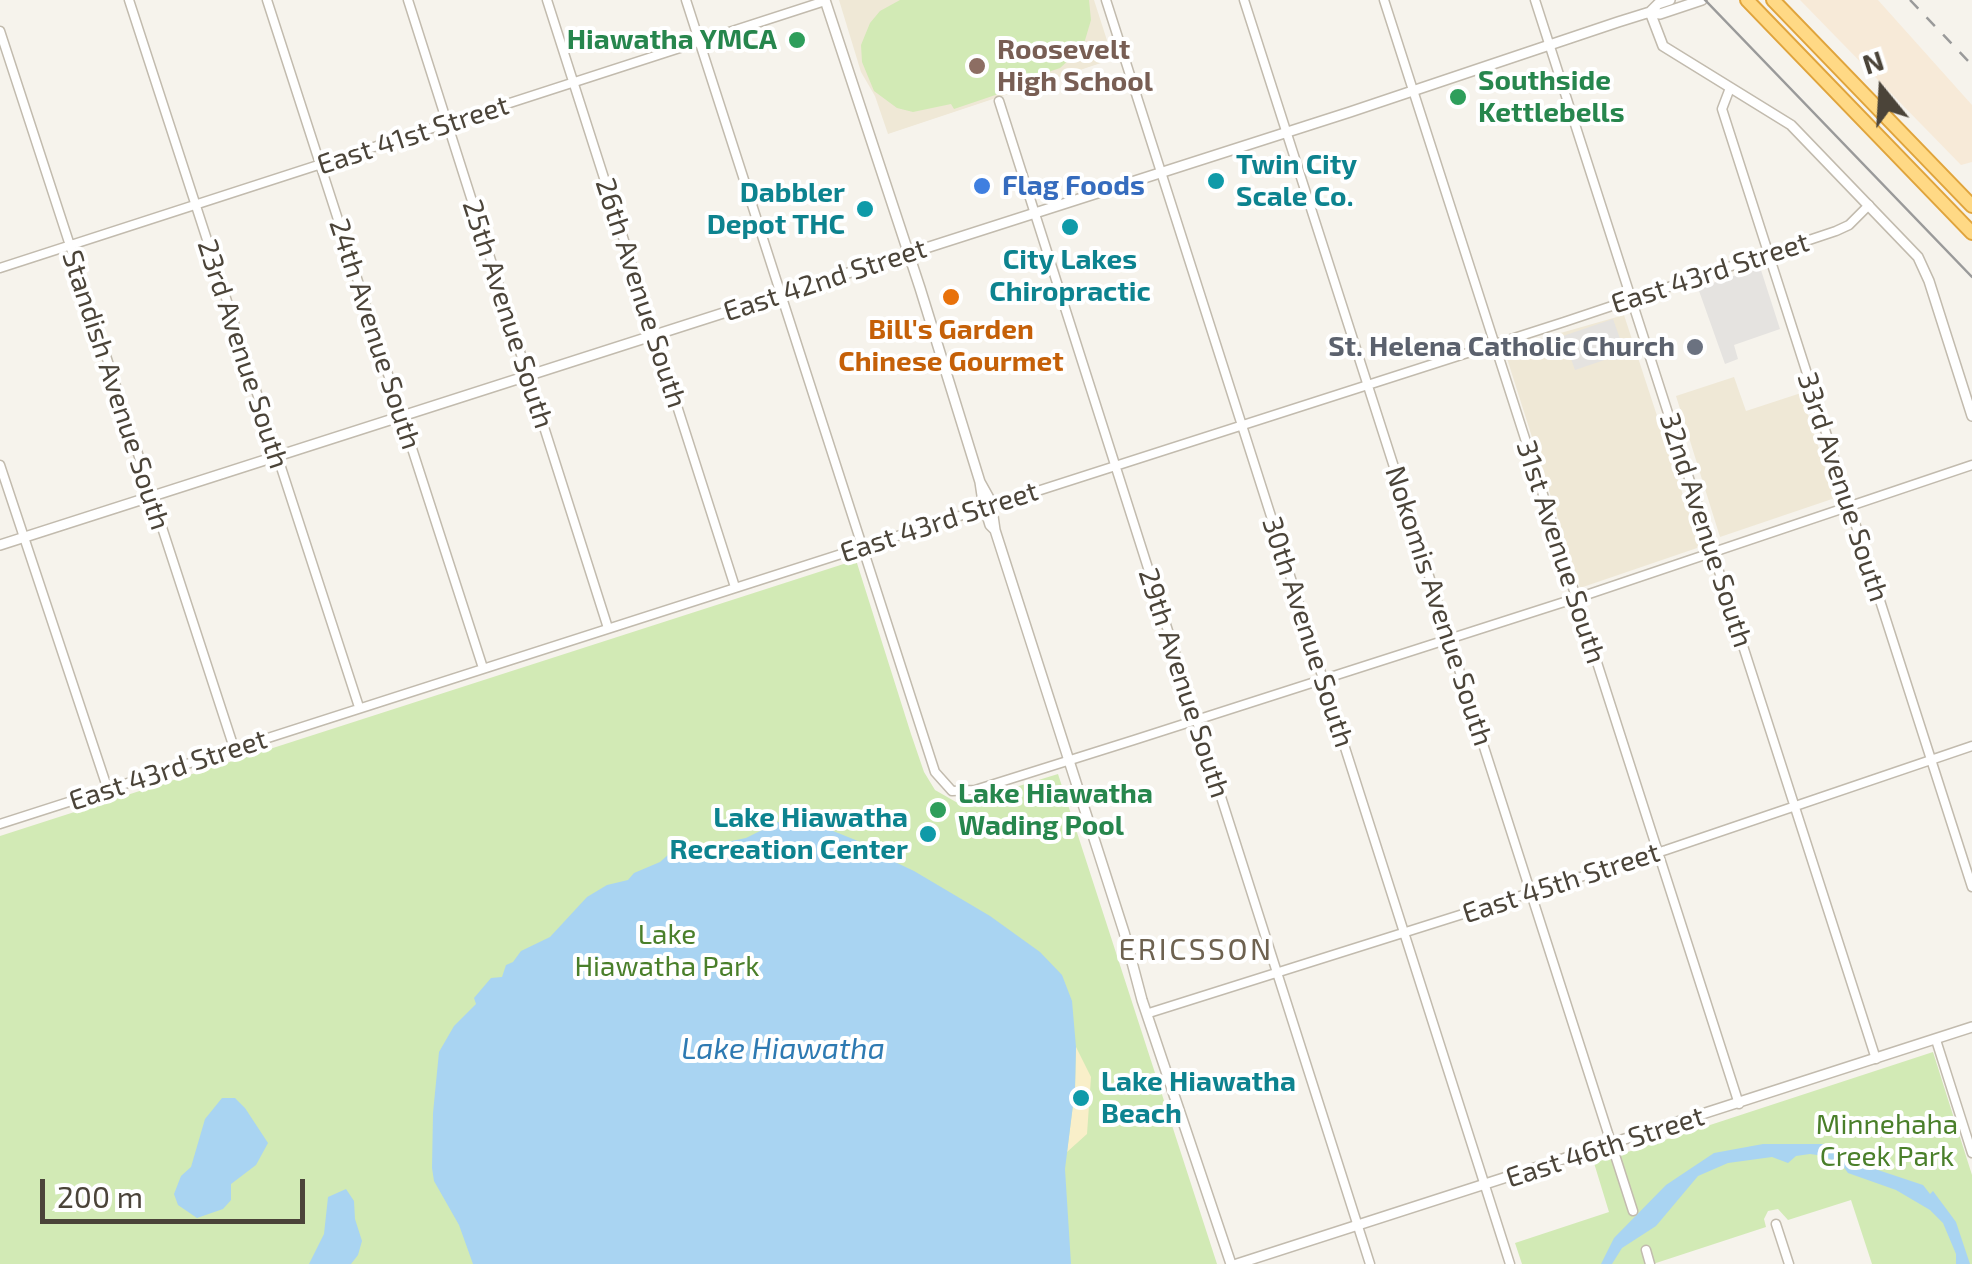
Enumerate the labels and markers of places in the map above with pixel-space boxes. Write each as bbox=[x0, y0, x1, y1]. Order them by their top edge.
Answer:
place label: Hiawatha YMCA bbox=[567, 23, 777, 57]
marker: Hiawatha YMCA bbox=[786, 29, 808, 51]
place label: Roosevelt High School bbox=[997, 33, 1153, 99]
marker: Roosevelt High School bbox=[966, 55, 988, 77]
place label: Southside Kettlebells bbox=[1478, 64, 1625, 130]
marker: Southside Kettlebells bbox=[1447, 86, 1469, 108]
place label: Twin City Scale Co. bbox=[1236, 148, 1357, 214]
place label: Flag Foods bbox=[1002, 169, 1145, 203]
marker: Twin City Scale Co. bbox=[1205, 170, 1227, 192]
marker: Flag Foods bbox=[971, 175, 993, 197]
place label: Dabbler Depot THC bbox=[707, 176, 845, 242]
marker: Dabbler Depot THC bbox=[854, 198, 876, 220]
marker: City Lakes Chiropractic bbox=[1059, 216, 1081, 238]
place label: City Lakes Chiropractic bbox=[989, 243, 1151, 309]
marker: Bill's Garden Chinese Gourmet bbox=[940, 286, 962, 308]
place label: Bill's Garden Chinese Gourmet bbox=[838, 313, 1064, 379]
place label: St. Helena Catholic Church bbox=[1328, 330, 1675, 364]
marker: St. Helena Catholic Church bbox=[1684, 336, 1706, 358]
place label: Lake Hiawatha Wading Pool bbox=[958, 777, 1153, 843]
marker: Lake Hiawatha Wading Pool bbox=[927, 799, 949, 821]
place label: Lake Hiawatha Recreation Center bbox=[670, 801, 908, 867]
marker: Lake Hiawatha Recreation Center bbox=[917, 823, 939, 845]
place label: Lake Hiawatha Beach bbox=[1101, 1065, 1296, 1131]
marker: Lake Hiawatha Beach bbox=[1070, 1087, 1092, 1109]

